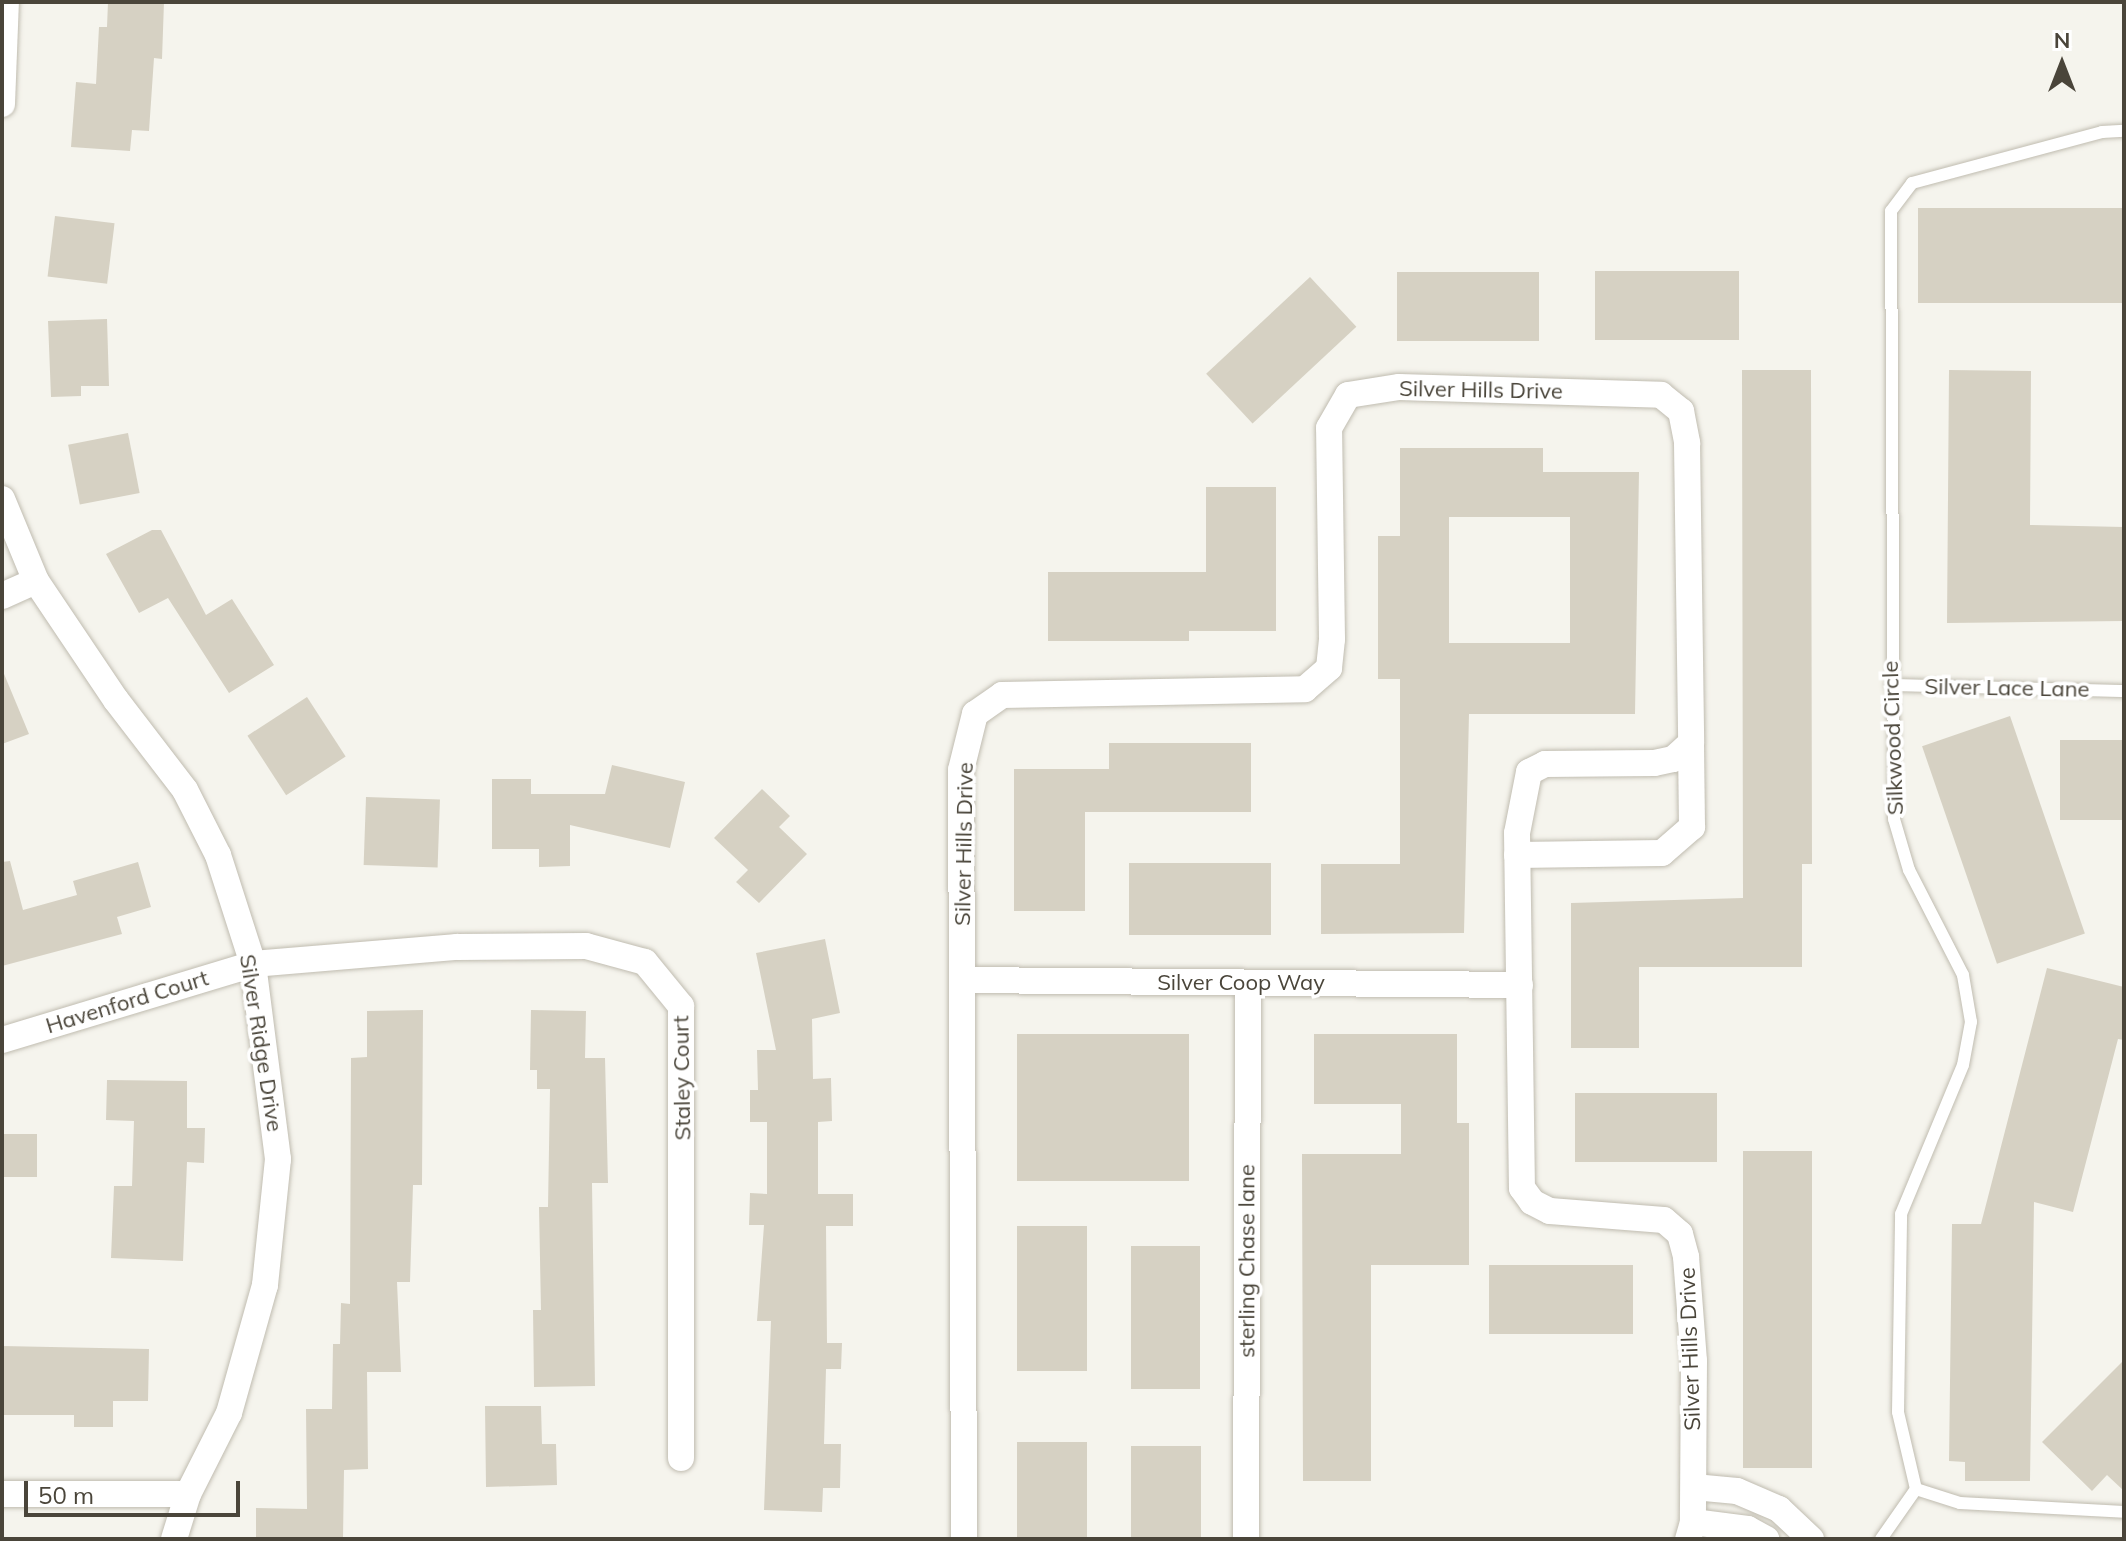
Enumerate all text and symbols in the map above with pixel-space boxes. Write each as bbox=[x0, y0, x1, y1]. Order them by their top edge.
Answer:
north arrow bbox=[2022, 24, 2102, 104]
text: N bbox=[2054, 26, 2070, 54]
street label: Silver Hills Drive bbox=[1399, 375, 1563, 405]
street label: Silkwood Circle bbox=[1877, 660, 1909, 816]
street label: Silver Lace Lane bbox=[1924, 673, 2090, 703]
street label: Silver Hills Drive bbox=[949, 762, 979, 926]
street label: Silver Ridge Drive bbox=[234, 952, 288, 1134]
street label: Havenford Court bbox=[43, 965, 211, 1039]
street label: Silver Coop Way bbox=[1157, 970, 1325, 996]
street label: Staley Court bbox=[668, 1015, 696, 1141]
street label: sterling Chase lane bbox=[1234, 1164, 1260, 1358]
street label: Silver Hills Drive bbox=[1674, 1267, 1706, 1431]
scale bar bbox=[28, 1465, 244, 1515]
text: 50 m bbox=[38, 1480, 94, 1510]

